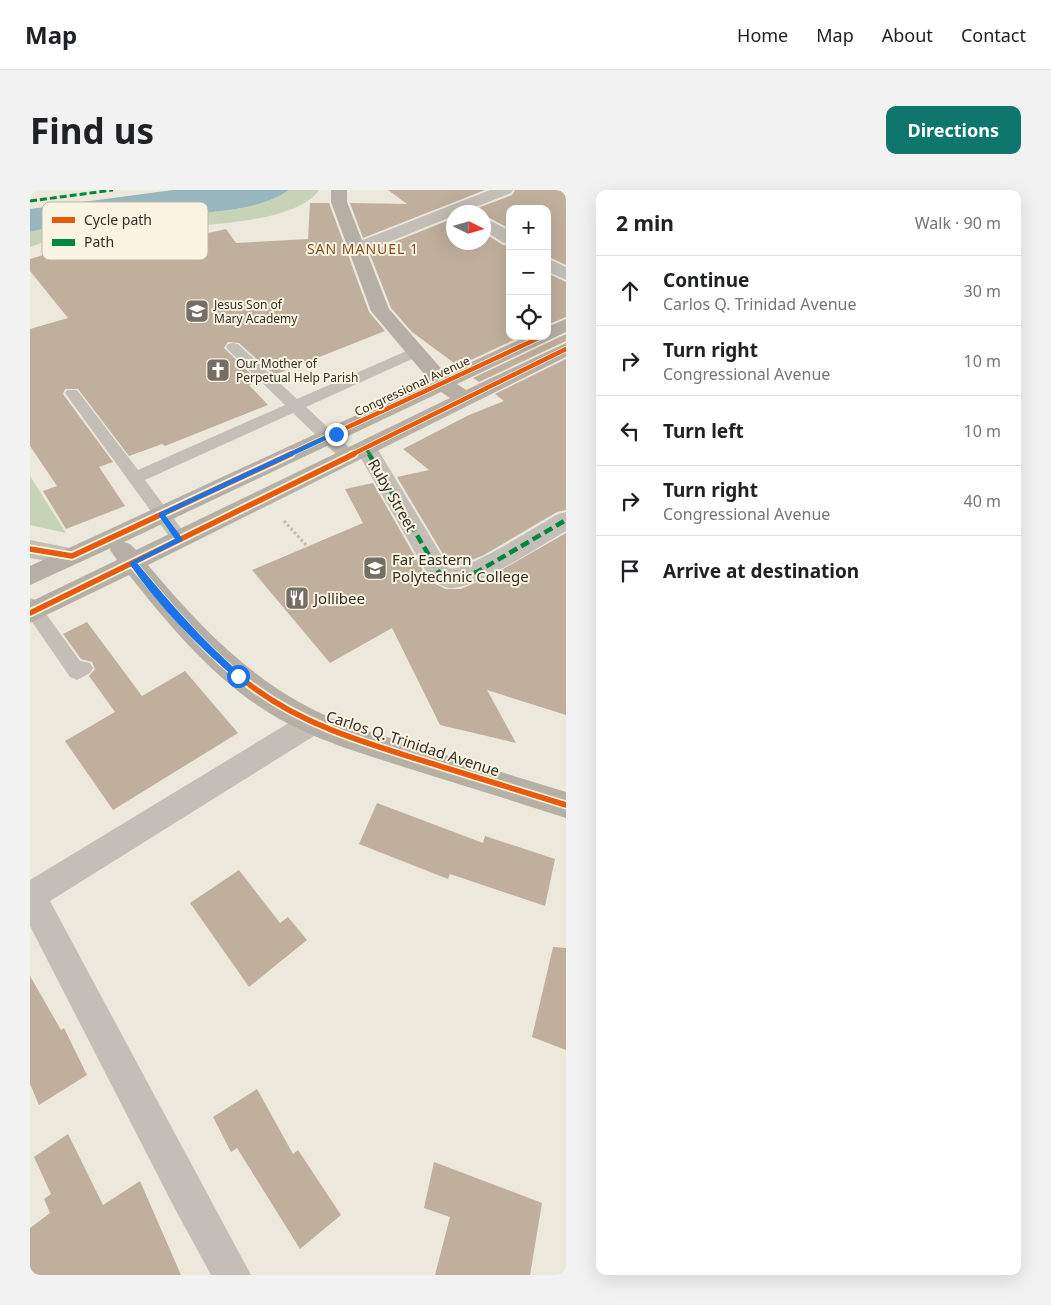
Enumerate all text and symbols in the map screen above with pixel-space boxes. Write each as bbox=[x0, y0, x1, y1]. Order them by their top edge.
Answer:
text: Map bbox=[25, 18, 77, 51]
text: Home bbox=[737, 23, 788, 47]
text: Map bbox=[816, 23, 854, 47]
text: About bbox=[882, 23, 933, 47]
text: Contact bbox=[961, 23, 1026, 47]
button: Directions bbox=[886, 106, 1021, 154]
text: Find us bbox=[30, 107, 154, 154]
legend bbox=[42, 202, 208, 260]
north arrow bbox=[446, 205, 491, 250]
map controls bbox=[506, 205, 551, 340]
button: + bbox=[506, 205, 551, 250]
text: 2 min bbox=[616, 209, 674, 237]
text: Cycle path bbox=[84, 210, 152, 229]
text: Walk · 90 m bbox=[915, 212, 1001, 234]
text: Path bbox=[84, 232, 114, 251]
district label: SAN MANUEL 1 bbox=[307, 239, 419, 258]
button: − bbox=[506, 250, 551, 295]
text: Continue bbox=[663, 267, 749, 293]
icon: ahead bbox=[616, 277, 644, 305]
text: 30 m bbox=[964, 280, 1001, 302]
text: Carlos Q. Trinidad Avenue bbox=[663, 293, 856, 315]
button: locate bbox=[506, 295, 551, 340]
place label: Jesus Son of Mary Academy bbox=[213, 296, 298, 327]
school or university icon: Jesus Son of Mary Academy bbox=[184, 298, 210, 324]
text: Turn right bbox=[663, 337, 758, 363]
icon: right bbox=[616, 347, 644, 375]
text: 10 m bbox=[964, 350, 1001, 372]
street label: Congressional Avenue bbox=[352, 352, 473, 420]
place label: Our Mother of Perpetual Help Parish bbox=[236, 355, 358, 386]
church icon: Our Mother of Perpetual Help Parish bbox=[205, 357, 231, 383]
text: Congressional Avenue bbox=[663, 363, 830, 385]
icon: left bbox=[616, 417, 644, 445]
text: Turn left bbox=[663, 418, 744, 444]
text: 10 m bbox=[964, 420, 1001, 442]
route end bbox=[325, 423, 348, 446]
street label: Ruby Street bbox=[364, 455, 422, 536]
text: Turn right bbox=[663, 477, 758, 503]
icon: right bbox=[616, 487, 644, 515]
text: 40 m bbox=[964, 490, 1001, 512]
text: Congressional Avenue bbox=[663, 503, 830, 525]
place label: Far Eastern Polytechnic College bbox=[392, 549, 529, 586]
school or university icon: Far Eastern Polytechnic College bbox=[362, 555, 388, 581]
icon: arrive bbox=[616, 557, 644, 585]
text: Arrive at destination bbox=[663, 558, 859, 584]
restaurant icon: Jollibee bbox=[284, 585, 310, 611]
place label: Jollibee bbox=[312, 588, 365, 608]
route start bbox=[227, 665, 250, 688]
street label: Carlos Q. Trinidad Avenue bbox=[324, 705, 502, 781]

